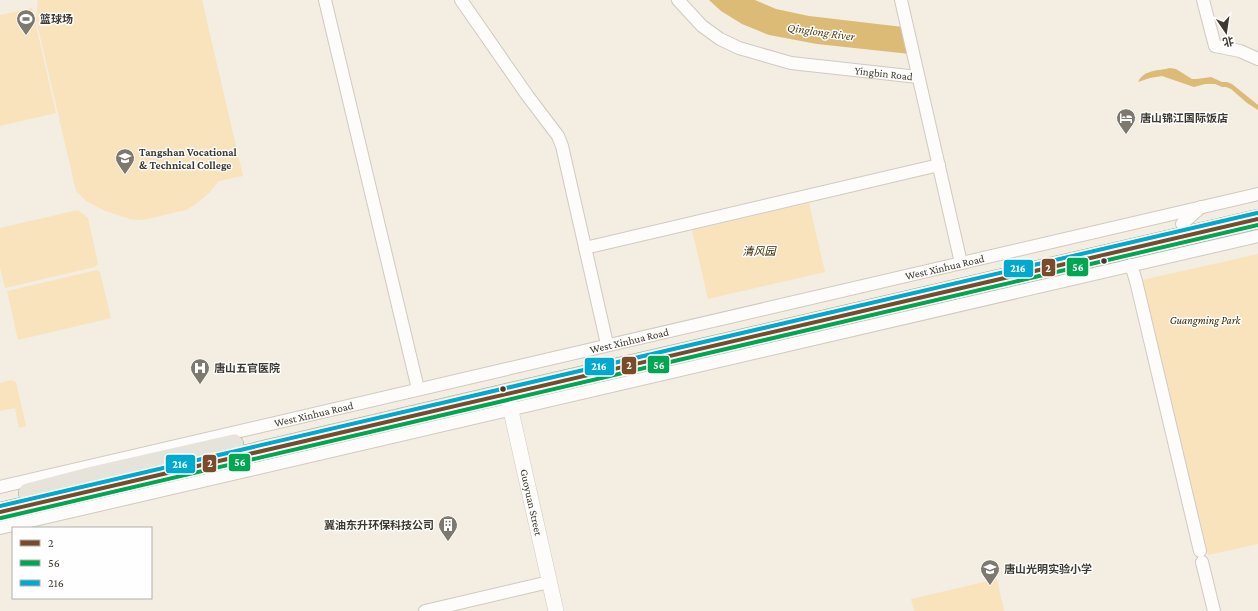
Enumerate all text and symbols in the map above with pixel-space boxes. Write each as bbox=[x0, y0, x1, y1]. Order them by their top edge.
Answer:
sports icon: 篮球场 bbox=[15, 8, 37, 36]
north arrow bbox=[1206, 12, 1246, 52]
place label: 篮球场 bbox=[40, 13, 73, 25]
water label: Qinglong River bbox=[786, 20, 856, 44]
text: 北 bbox=[1222, 35, 1235, 49]
street label: Yingbin Road bbox=[854, 64, 914, 82]
hotel icon: 唐山锦江国际饭店 bbox=[1115, 107, 1137, 135]
place label: 唐山锦江国际饭店 bbox=[1140, 112, 1228, 124]
place label: Tangshan Vocational & Technical College bbox=[139, 146, 238, 171]
school or university icon: Tangshan Vocational & Technical College bbox=[114, 147, 136, 175]
park label: 清风园 bbox=[743, 245, 777, 257]
street label: West Xinhua Road bbox=[904, 252, 986, 282]
unlabelled marker bbox=[1099, 256, 1109, 266]
line badge: 56 bbox=[1066, 257, 1089, 277]
line badge: 2 bbox=[1041, 258, 1056, 277]
line badge: 216 bbox=[1003, 259, 1034, 278]
text: 56 bbox=[1072, 261, 1084, 273]
text: 216 bbox=[1010, 262, 1026, 274]
text: 2 bbox=[1045, 262, 1051, 274]
park label: Guangming Park bbox=[1170, 314, 1242, 327]
street label: West Xinhua Road bbox=[588, 325, 670, 355]
line badge: 56 bbox=[647, 355, 670, 374]
line badge: 2 bbox=[621, 356, 637, 375]
hospital icon: 唐山五官医院 bbox=[189, 357, 211, 385]
line badge: 216 bbox=[584, 357, 615, 376]
text: 2 bbox=[626, 359, 632, 371]
text: 56 bbox=[653, 359, 665, 371]
text: 216 bbox=[591, 360, 607, 372]
place label: 唐山五官医院 bbox=[214, 362, 280, 374]
unlabelled marker bbox=[498, 384, 508, 394]
street label: West Xinhua Road bbox=[273, 399, 355, 429]
line badge: 56 bbox=[228, 453, 251, 472]
line badge: 216 bbox=[165, 454, 196, 474]
line badge: 2 bbox=[202, 454, 217, 473]
text: 56 bbox=[234, 456, 246, 468]
text: 2 bbox=[207, 457, 213, 469]
text: 216 bbox=[172, 458, 188, 470]
street label: Guoyuan Street bbox=[518, 468, 545, 537]
building icon: 冀油东升环保科技公司 bbox=[437, 514, 459, 542]
place label: 冀油东升环保科技公司 bbox=[324, 519, 434, 531]
legend bbox=[12, 527, 152, 599]
text: 2 bbox=[48, 536, 54, 550]
text: 56 bbox=[48, 556, 60, 570]
school or university icon: 唐山光明实验小学 bbox=[979, 558, 1001, 586]
place label: 唐山光明实验小学 bbox=[1004, 563, 1092, 575]
text: 216 bbox=[48, 576, 64, 590]

